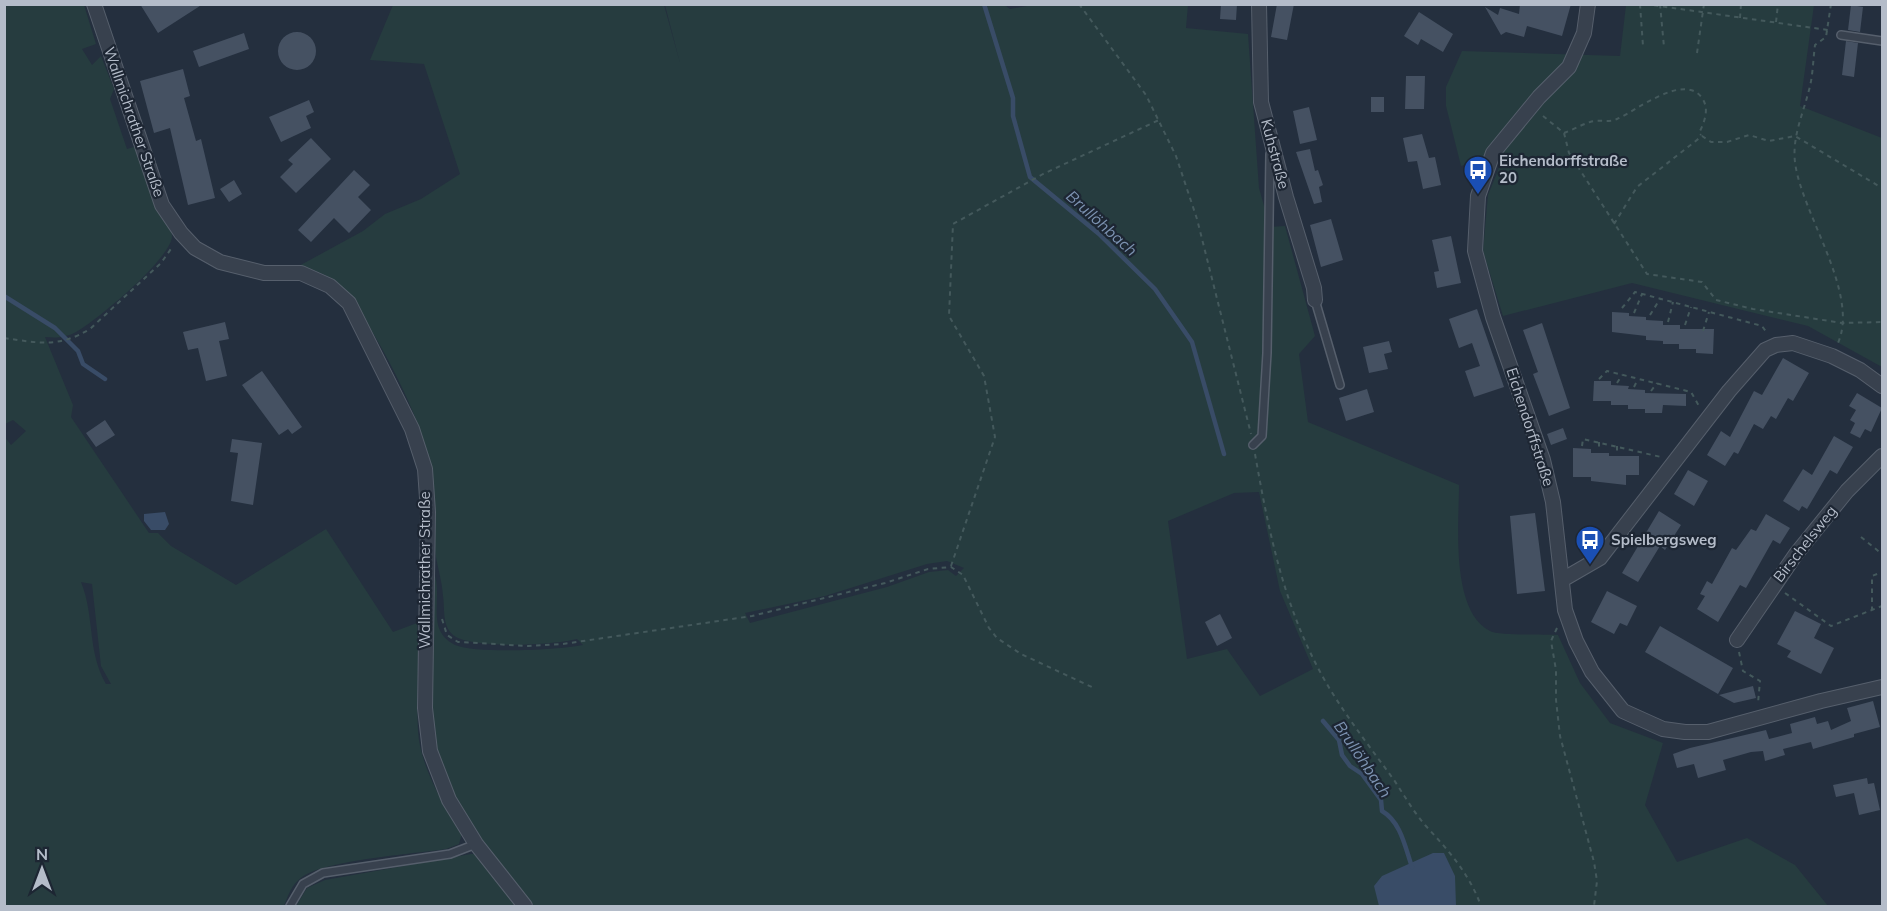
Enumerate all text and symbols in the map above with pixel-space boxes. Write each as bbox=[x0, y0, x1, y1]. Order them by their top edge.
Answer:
street label: Wallmichrather Straße bbox=[100, 44, 169, 199]
street label: Kuhstraße bbox=[1257, 117, 1294, 191]
place label: Eichendorffstraße 20 bbox=[1499, 151, 1627, 187]
bus stop icon: Eichendorffstraße 20 bbox=[1462, 154, 1494, 196]
water label: Brullöhbach bbox=[1062, 186, 1142, 260]
street label: Eichendorffstraße bbox=[1502, 365, 1559, 488]
street label: Wallmichrather Straße bbox=[415, 491, 434, 649]
street label: Birschelsweg bbox=[1769, 502, 1840, 586]
bus stop icon: Spielbergsweg bbox=[1574, 524, 1606, 566]
place label: Spielbergsweg bbox=[1611, 530, 1717, 549]
water label: Brullöhbach bbox=[1330, 717, 1396, 801]
north arrow bbox=[12, 839, 72, 899]
text: N bbox=[36, 844, 48, 864]

